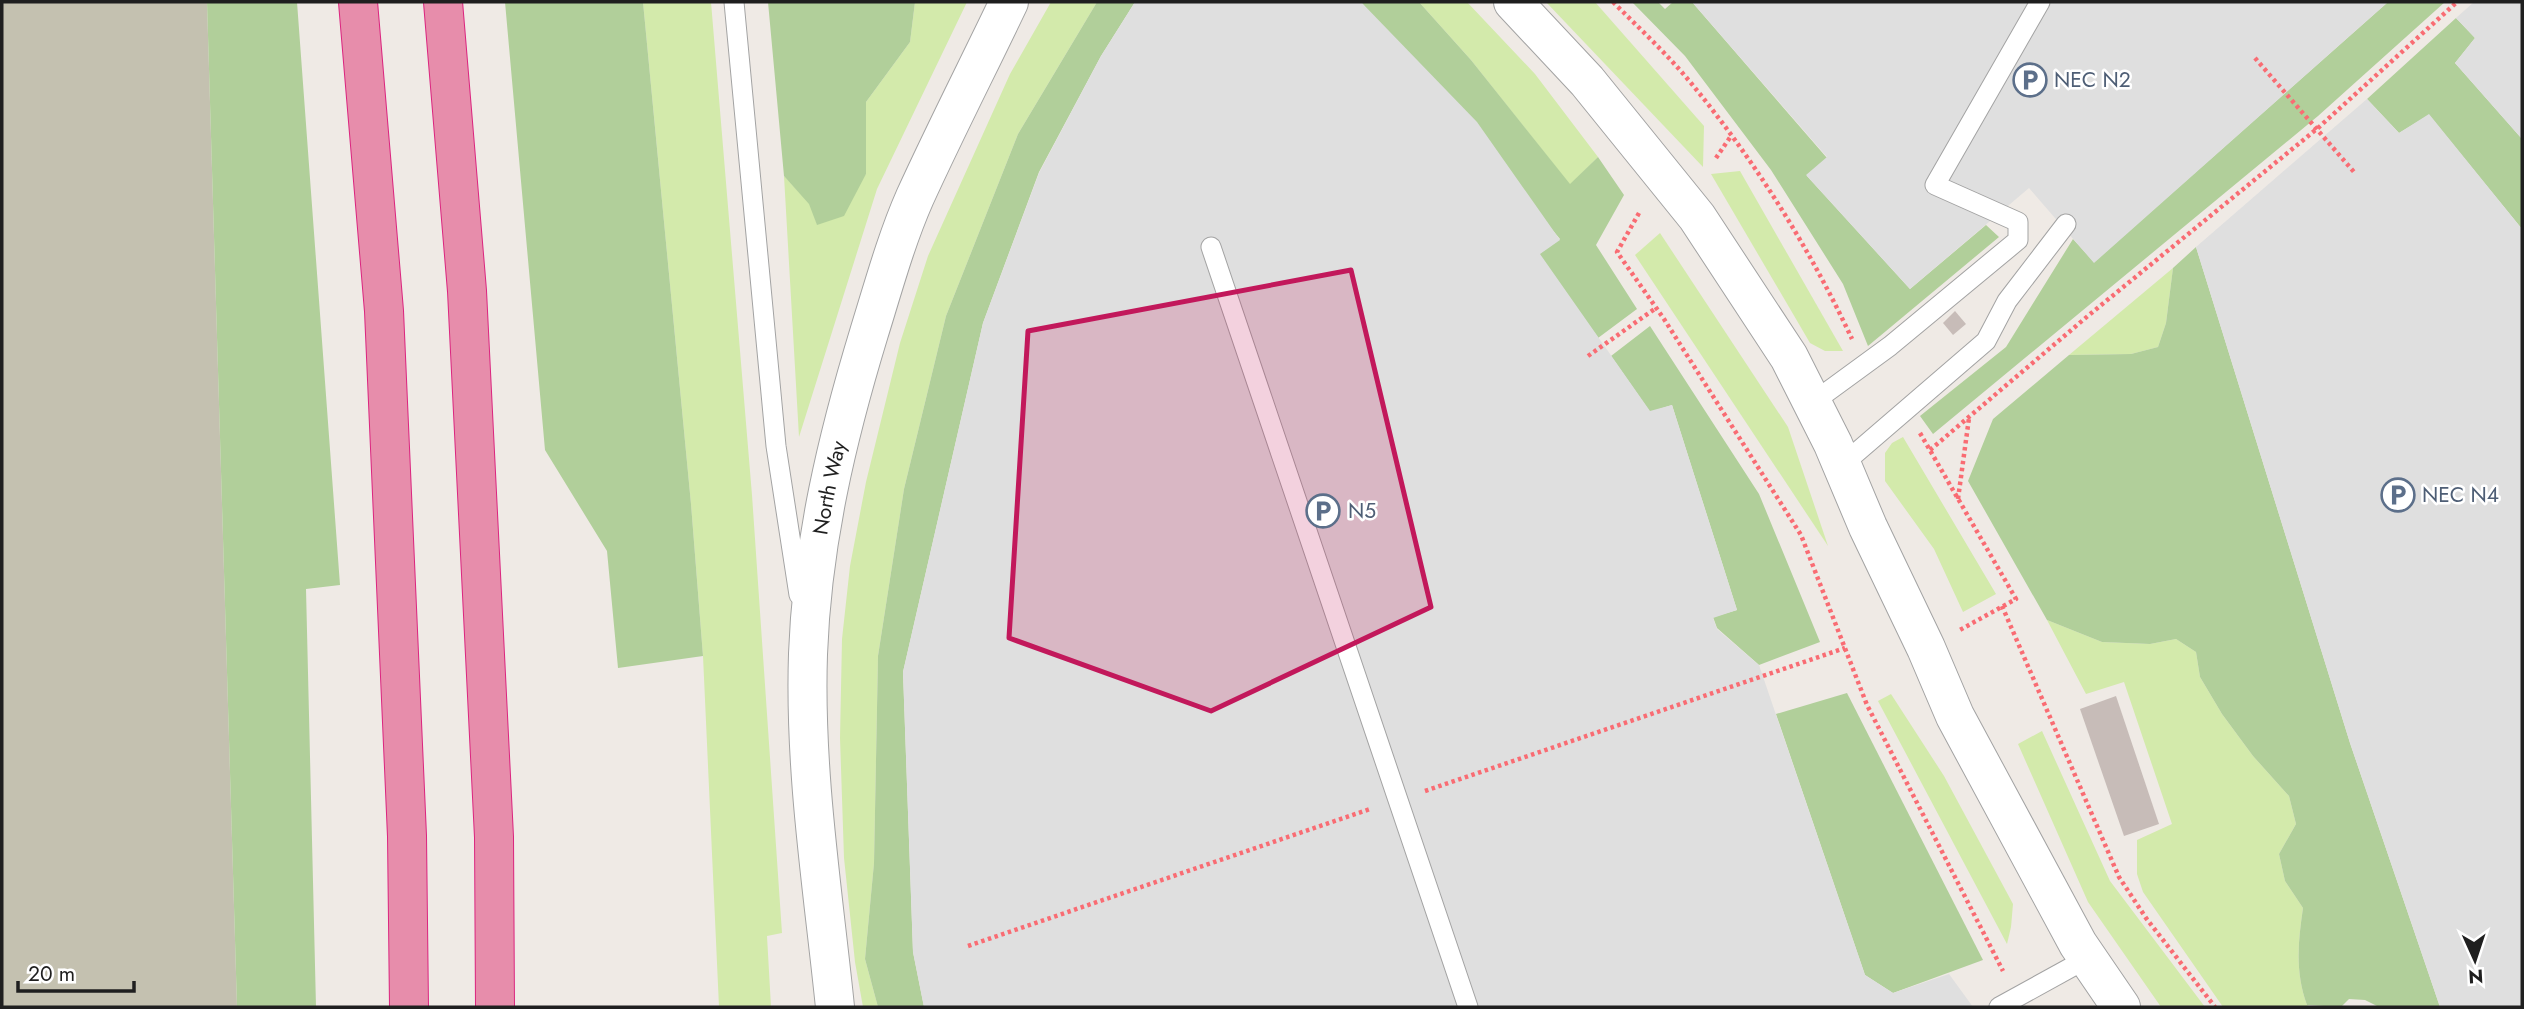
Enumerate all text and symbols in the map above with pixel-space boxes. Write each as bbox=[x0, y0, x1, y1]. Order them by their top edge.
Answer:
parking icon: NEC N2 bbox=[2011, 61, 2049, 99]
place label: NEC N2 bbox=[2054, 65, 2131, 95]
street label: North Way bbox=[805, 437, 854, 537]
parking icon: NEC N4 bbox=[2379, 476, 2417, 514]
place label: NEC N4 bbox=[2422, 480, 2499, 510]
parking icon: N5 bbox=[1304, 492, 1342, 530]
place label: N5 bbox=[1348, 496, 1376, 526]
north arrow bbox=[2440, 925, 2510, 995]
scale bar bbox=[18, 950, 133, 994]
text: 20 m bbox=[28, 959, 75, 989]
text: N bbox=[2468, 963, 2484, 990]

